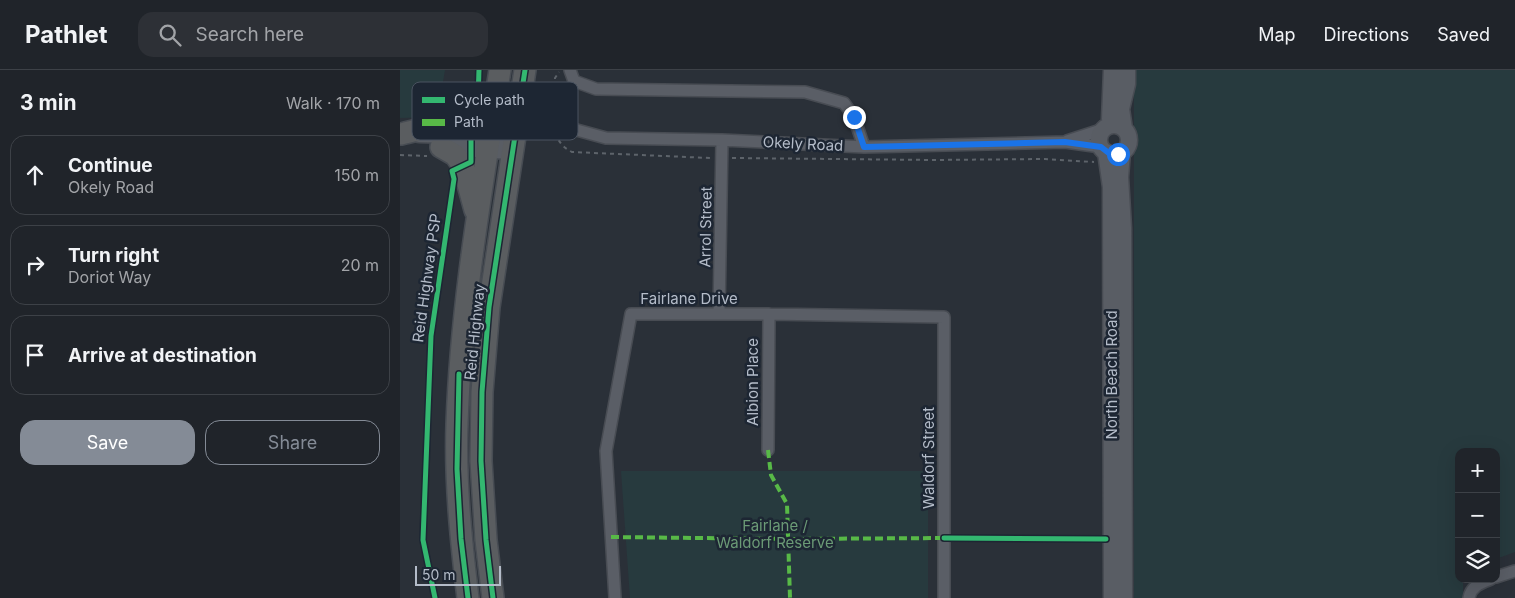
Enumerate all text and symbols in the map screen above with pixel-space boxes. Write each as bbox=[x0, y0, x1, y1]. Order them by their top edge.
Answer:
search box bbox=[138, 12, 488, 57]
text: Pathlet bbox=[25, 20, 108, 49]
icon: search bbox=[156, 21, 184, 49]
text: Search here bbox=[196, 23, 304, 46]
text: Map bbox=[1258, 24, 1296, 45]
text: Directions bbox=[1324, 24, 1409, 45]
text: Saved bbox=[1437, 24, 1490, 45]
legend bbox=[412, 82, 578, 140]
text: 3 min bbox=[20, 90, 76, 115]
text: Cycle path bbox=[454, 91, 525, 108]
text: Walk · 170 m bbox=[286, 93, 380, 113]
route end bbox=[843, 106, 866, 129]
text: Path bbox=[454, 113, 484, 130]
street label: Okely Road bbox=[762, 132, 844, 155]
route start bbox=[1107, 143, 1130, 166]
text: Continue bbox=[68, 154, 153, 177]
icon: ahead bbox=[21, 161, 49, 189]
text: 150 m bbox=[334, 165, 379, 185]
text: Okely Road bbox=[68, 177, 154, 197]
street label: Arrol Street bbox=[695, 186, 716, 268]
street label: Reid Highway PSP bbox=[408, 212, 445, 344]
text: Turn right bbox=[68, 244, 159, 267]
icon: right bbox=[21, 251, 49, 279]
text: 20 m bbox=[341, 255, 379, 275]
text: Doriot Way bbox=[68, 267, 151, 287]
street label: Reid Highway bbox=[460, 282, 489, 381]
street label: Fairlane Drive bbox=[640, 289, 738, 308]
street label: North Beach Road bbox=[1102, 310, 1121, 440]
street label: Albion Place bbox=[743, 338, 762, 426]
icon: arrive bbox=[21, 341, 49, 369]
text: Arrive at destination bbox=[68, 344, 257, 367]
street label: Waldorf Street bbox=[919, 407, 938, 509]
button: Save bbox=[20, 420, 195, 465]
button: Share bbox=[205, 420, 380, 465]
map controls bbox=[1455, 448, 1500, 583]
button: + bbox=[1455, 448, 1500, 493]
button: − bbox=[1455, 493, 1500, 538]
park label: Fairlane / Waldorf Reserve bbox=[716, 516, 834, 552]
button: layers bbox=[1455, 538, 1500, 583]
scale bar bbox=[415, 563, 501, 586]
text: 50 m bbox=[422, 566, 456, 583]

